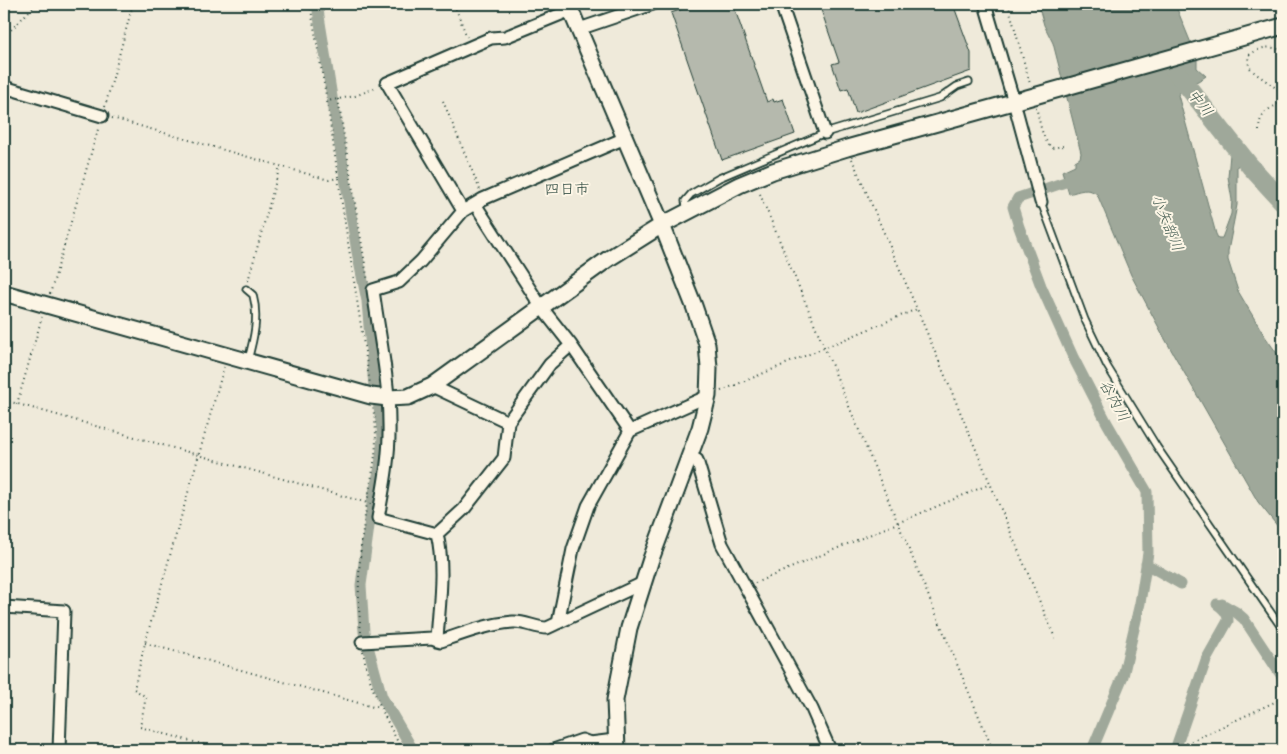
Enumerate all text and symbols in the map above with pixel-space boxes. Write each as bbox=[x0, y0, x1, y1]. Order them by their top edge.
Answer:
water label: 中川 bbox=[1183, 85, 1217, 121]
district label: 四日市 bbox=[544, 180, 590, 199]
water label: 小矢部川 bbox=[1147, 192, 1187, 254]
water label: 谷内川 bbox=[1095, 377, 1133, 425]

